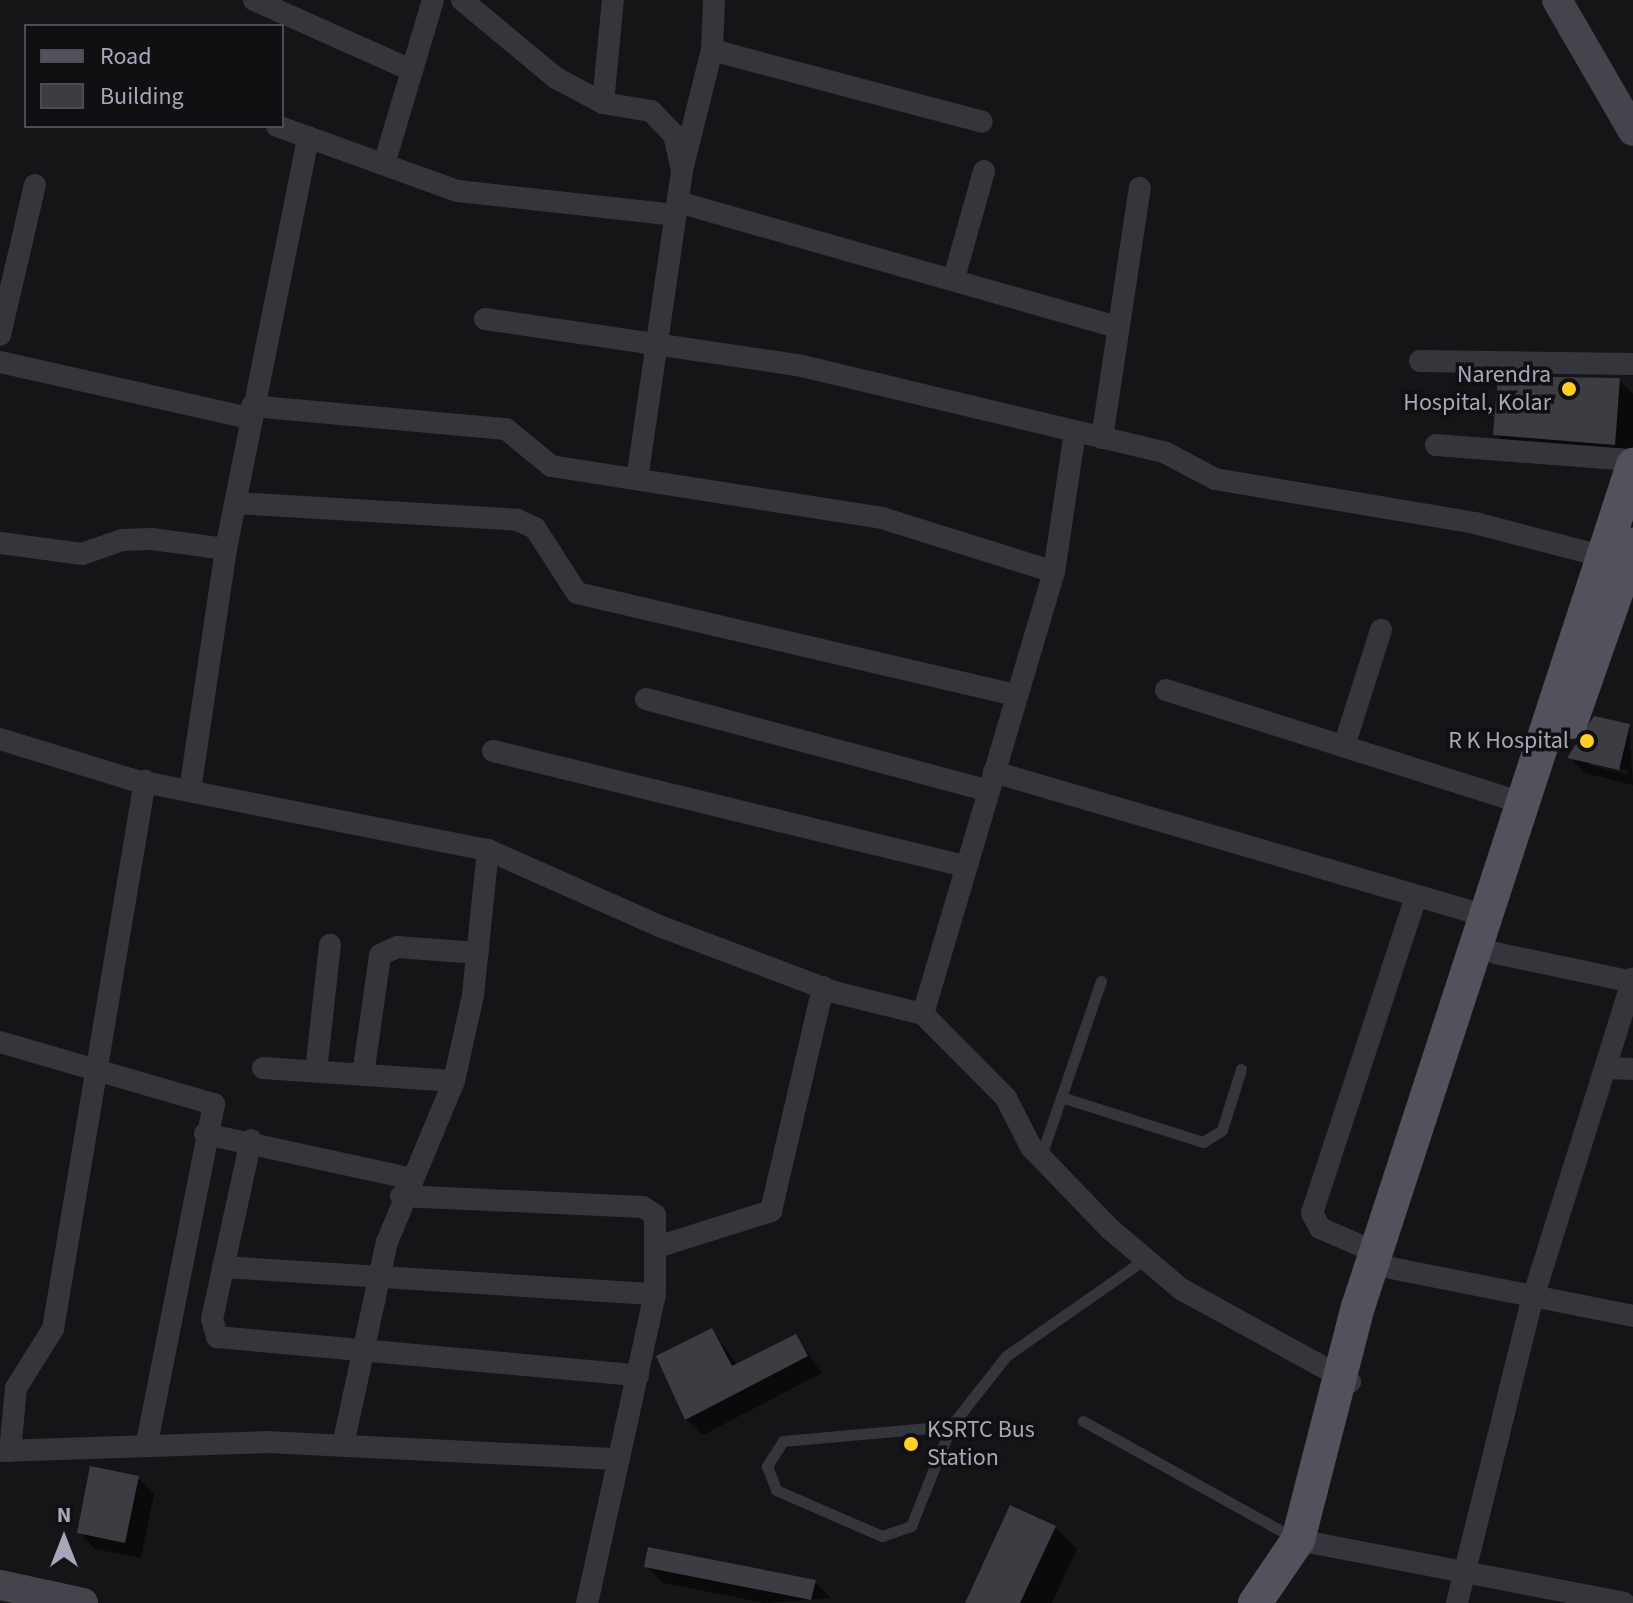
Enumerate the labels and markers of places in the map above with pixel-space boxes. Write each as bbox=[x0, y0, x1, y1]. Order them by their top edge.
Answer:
place label: Narendra Hospital, Kolar bbox=[1403, 361, 1551, 417]
marker: Narendra Hospital, Kolar bbox=[1558, 378, 1580, 400]
place label: R K Hospital bbox=[1448, 727, 1569, 755]
marker: R K Hospital bbox=[1576, 730, 1598, 752]
place label: KSRTC Bus Station bbox=[927, 1416, 1035, 1472]
marker: KSRTC Bus Station bbox=[902, 1435, 920, 1453]

